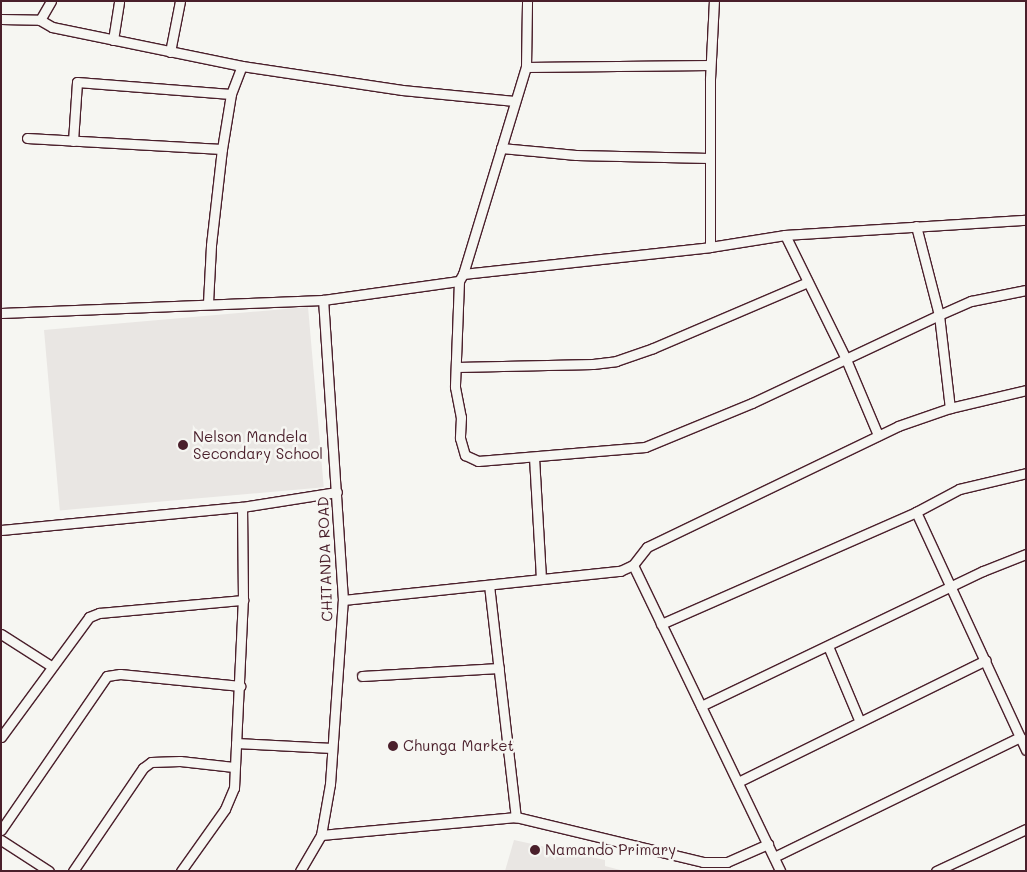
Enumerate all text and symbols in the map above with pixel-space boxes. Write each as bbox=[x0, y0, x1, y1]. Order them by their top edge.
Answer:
place label: Nelson Mandela Secondary School bbox=[193, 427, 323, 462]
marker: Nelson Mandela Secondary School bbox=[177, 439, 189, 451]
street label: CHITANDA ROAD bbox=[314, 496, 336, 622]
place label: Chunga Market bbox=[403, 737, 514, 755]
marker: Chunga Market bbox=[387, 740, 399, 752]
place label: Namando Primary bbox=[545, 841, 676, 859]
marker: Namando Primary bbox=[529, 844, 541, 856]

